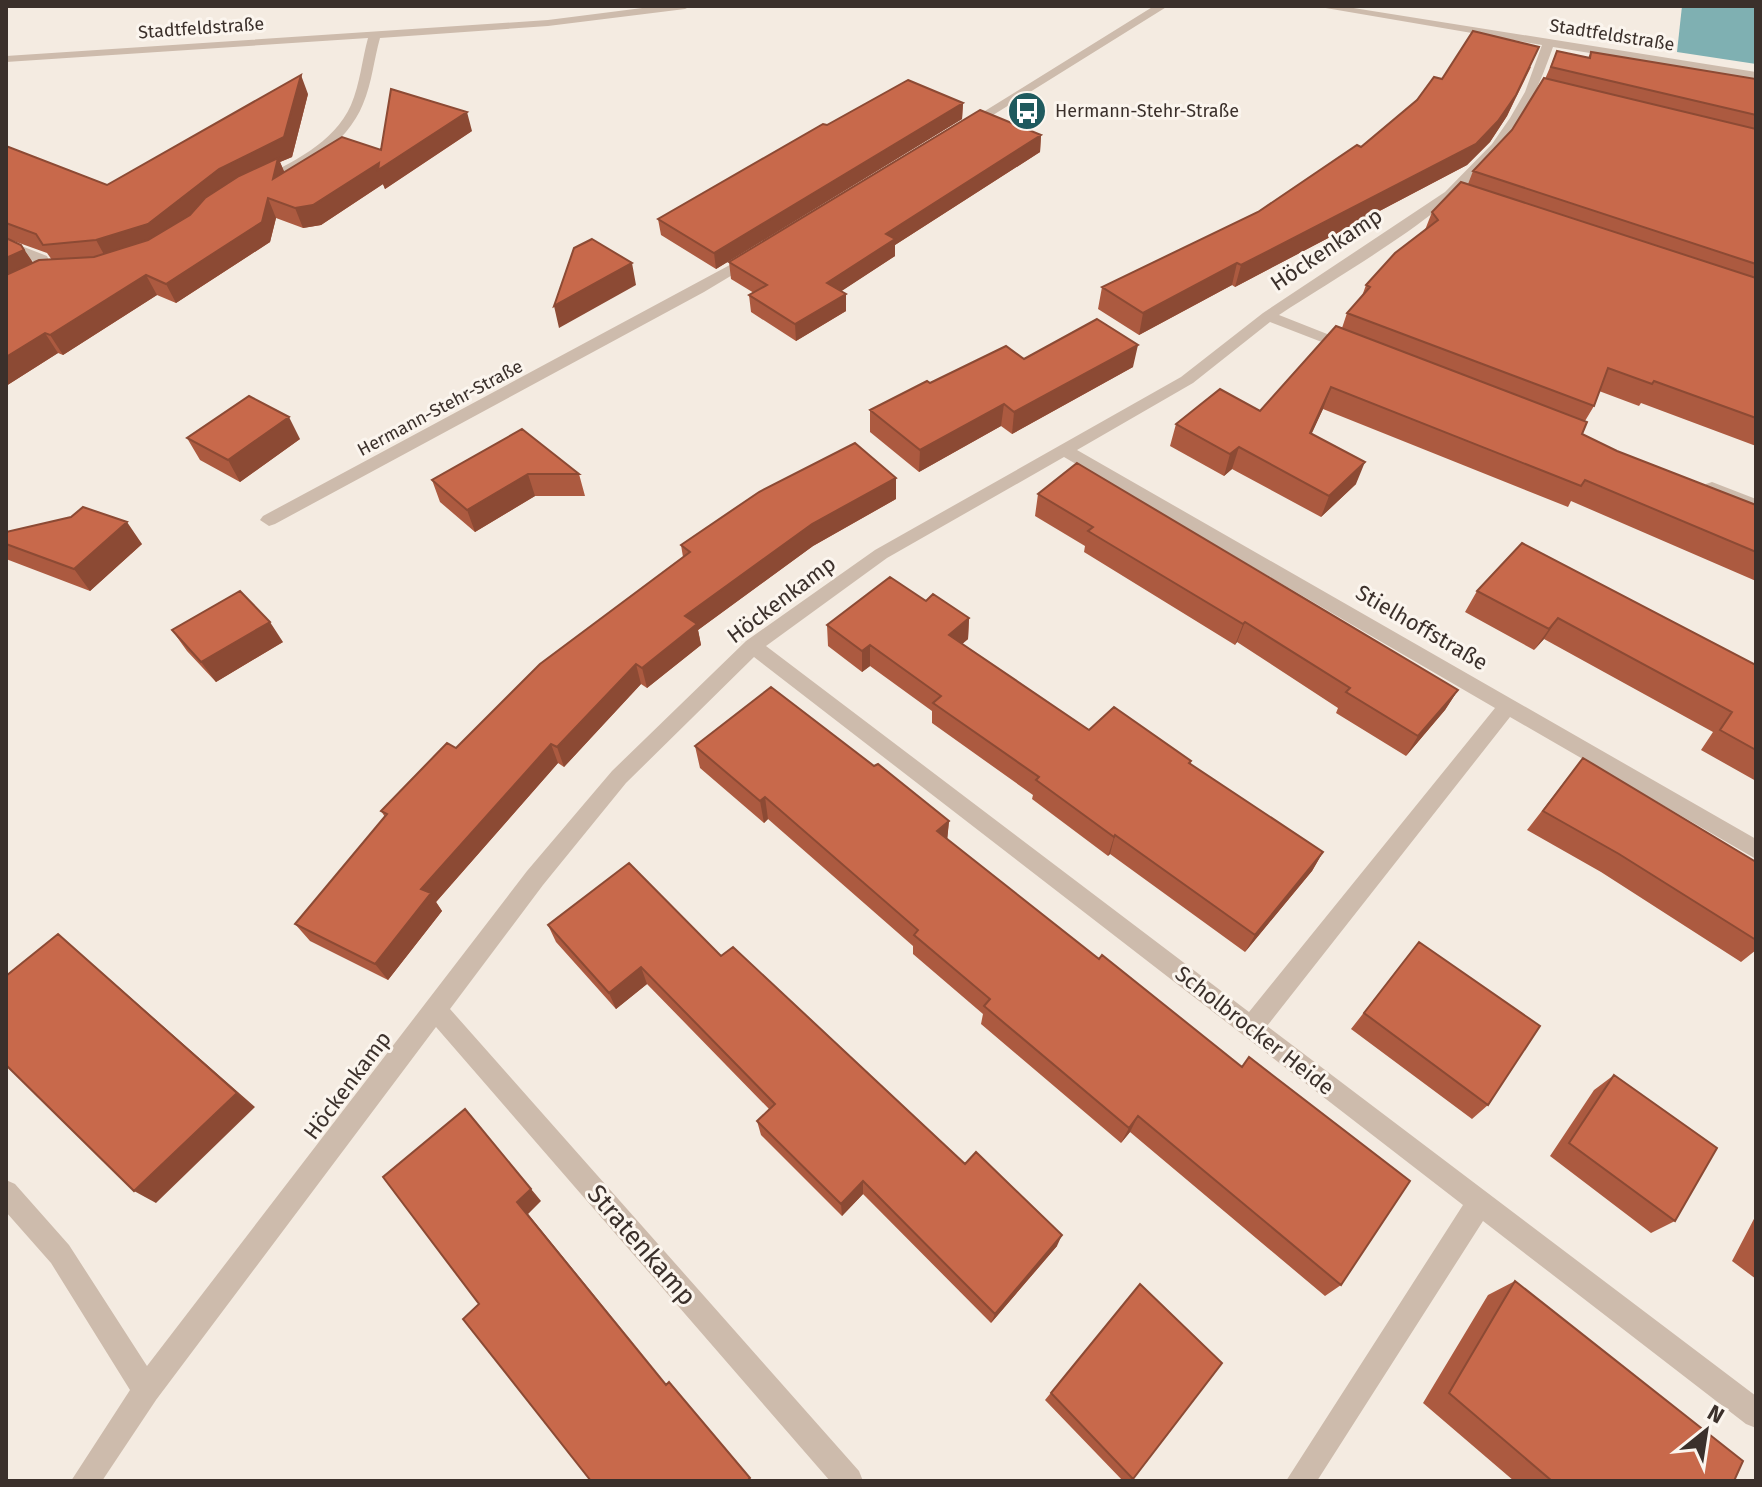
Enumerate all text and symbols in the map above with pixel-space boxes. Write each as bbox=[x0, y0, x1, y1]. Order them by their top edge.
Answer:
street label: Stadtfeldstraße bbox=[137, 13, 265, 43]
street label: Stadtfeldstraße bbox=[1548, 14, 1676, 56]
bus stop icon: Hermann-Stehr-Straße bbox=[1006, 90, 1048, 132]
place label: Hermann-Stehr-Straße bbox=[1055, 100, 1239, 122]
street label: Höckenkamp bbox=[1265, 202, 1387, 297]
street label: Hermann-Stehr-Straße bbox=[354, 355, 526, 461]
street label: Höckenkamp bbox=[722, 550, 841, 649]
street label: Stielhoffstraße bbox=[1351, 579, 1493, 676]
street label: Scholbrocker Heide bbox=[1170, 960, 1340, 1101]
street label: Höckenkamp bbox=[298, 1026, 397, 1145]
street label: Stratenkamp bbox=[581, 1179, 703, 1312]
north arrow bbox=[1666, 1391, 1746, 1471]
text: N bbox=[1703, 1399, 1729, 1429]

